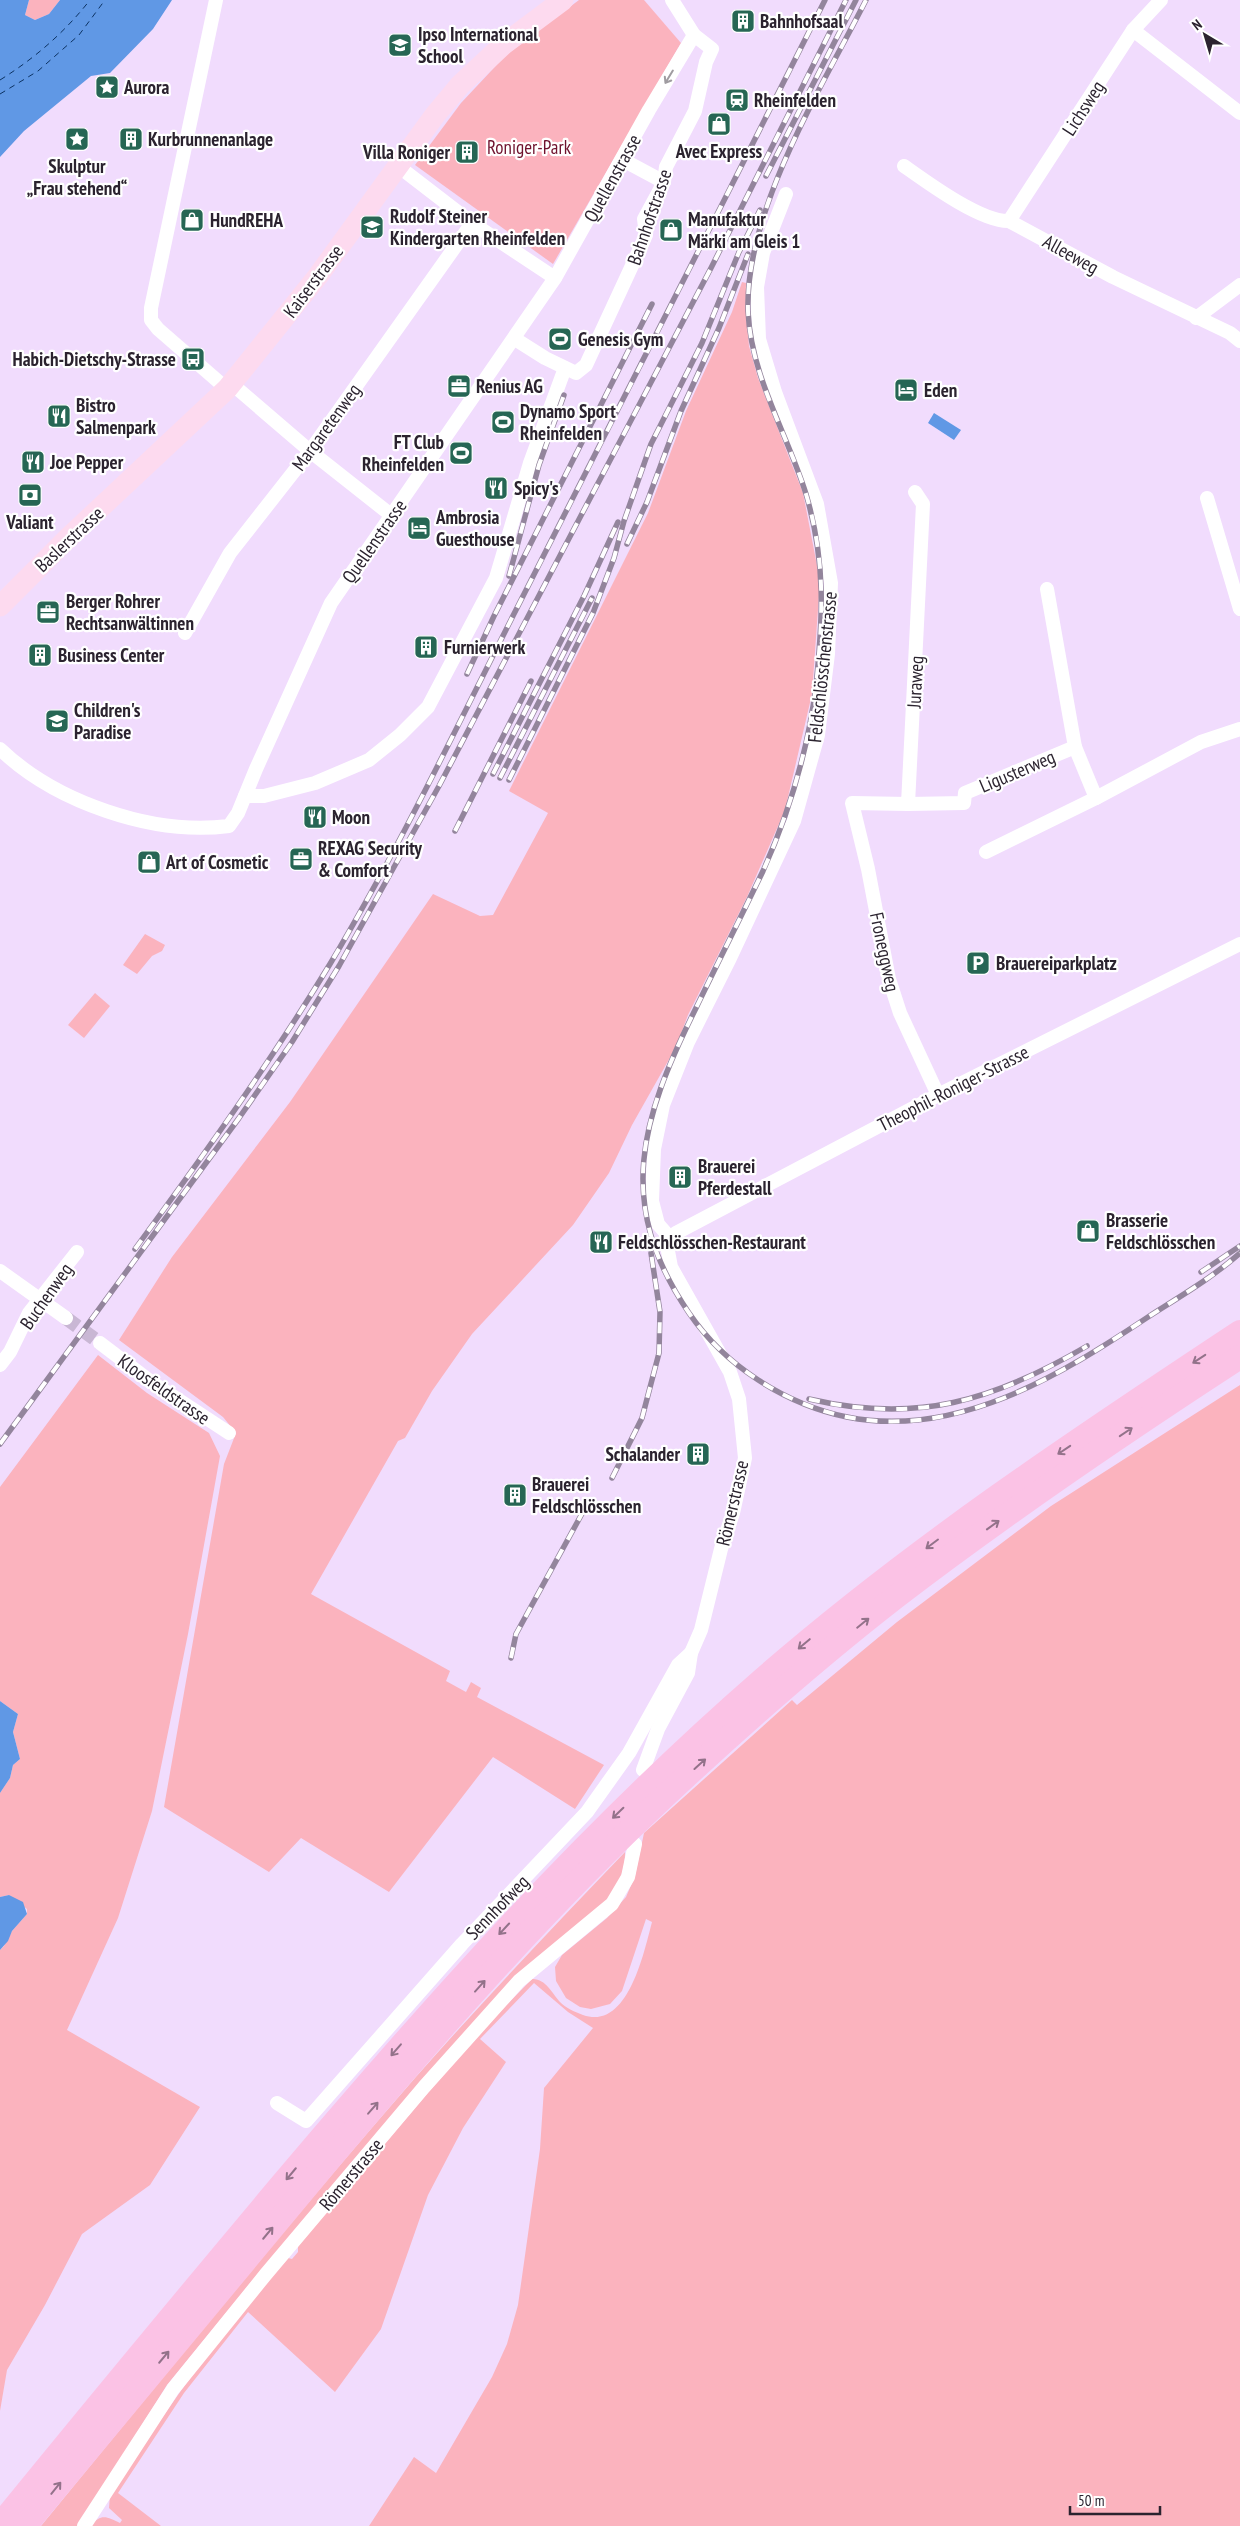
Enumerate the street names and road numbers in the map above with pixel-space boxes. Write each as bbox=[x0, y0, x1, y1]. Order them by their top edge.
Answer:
street label: Lichsweg bbox=[1056, 76, 1110, 140]
street label: Quellenstrasse bbox=[578, 130, 646, 226]
street label: Bahnhofstrasse bbox=[621, 166, 677, 268]
street label: Alleeweg bbox=[1039, 229, 1103, 279]
street label: Kaiserstrasse bbox=[278, 240, 348, 322]
street label: Margaretenweg bbox=[286, 379, 366, 475]
street label: Quellenstrasse bbox=[336, 494, 412, 587]
street label: Baslerstrasse bbox=[30, 501, 109, 577]
street label: Feldschlösschenstrasse bbox=[802, 590, 842, 744]
street label: Juraweg bbox=[902, 655, 928, 710]
street label: Ligusterweg bbox=[976, 744, 1058, 798]
street label: Froneggweg bbox=[865, 910, 905, 994]
street label: Theophil-Roniger-Strasse bbox=[874, 1040, 1033, 1136]
street label: Buchenweg bbox=[15, 1258, 77, 1334]
street label: Kloosfeldstrasse bbox=[113, 1348, 215, 1430]
street label: Römerstrasse bbox=[711, 1458, 754, 1548]
street label: Sennhofweg bbox=[460, 1870, 534, 1944]
street label: Römerstrasse bbox=[314, 2133, 388, 2215]

